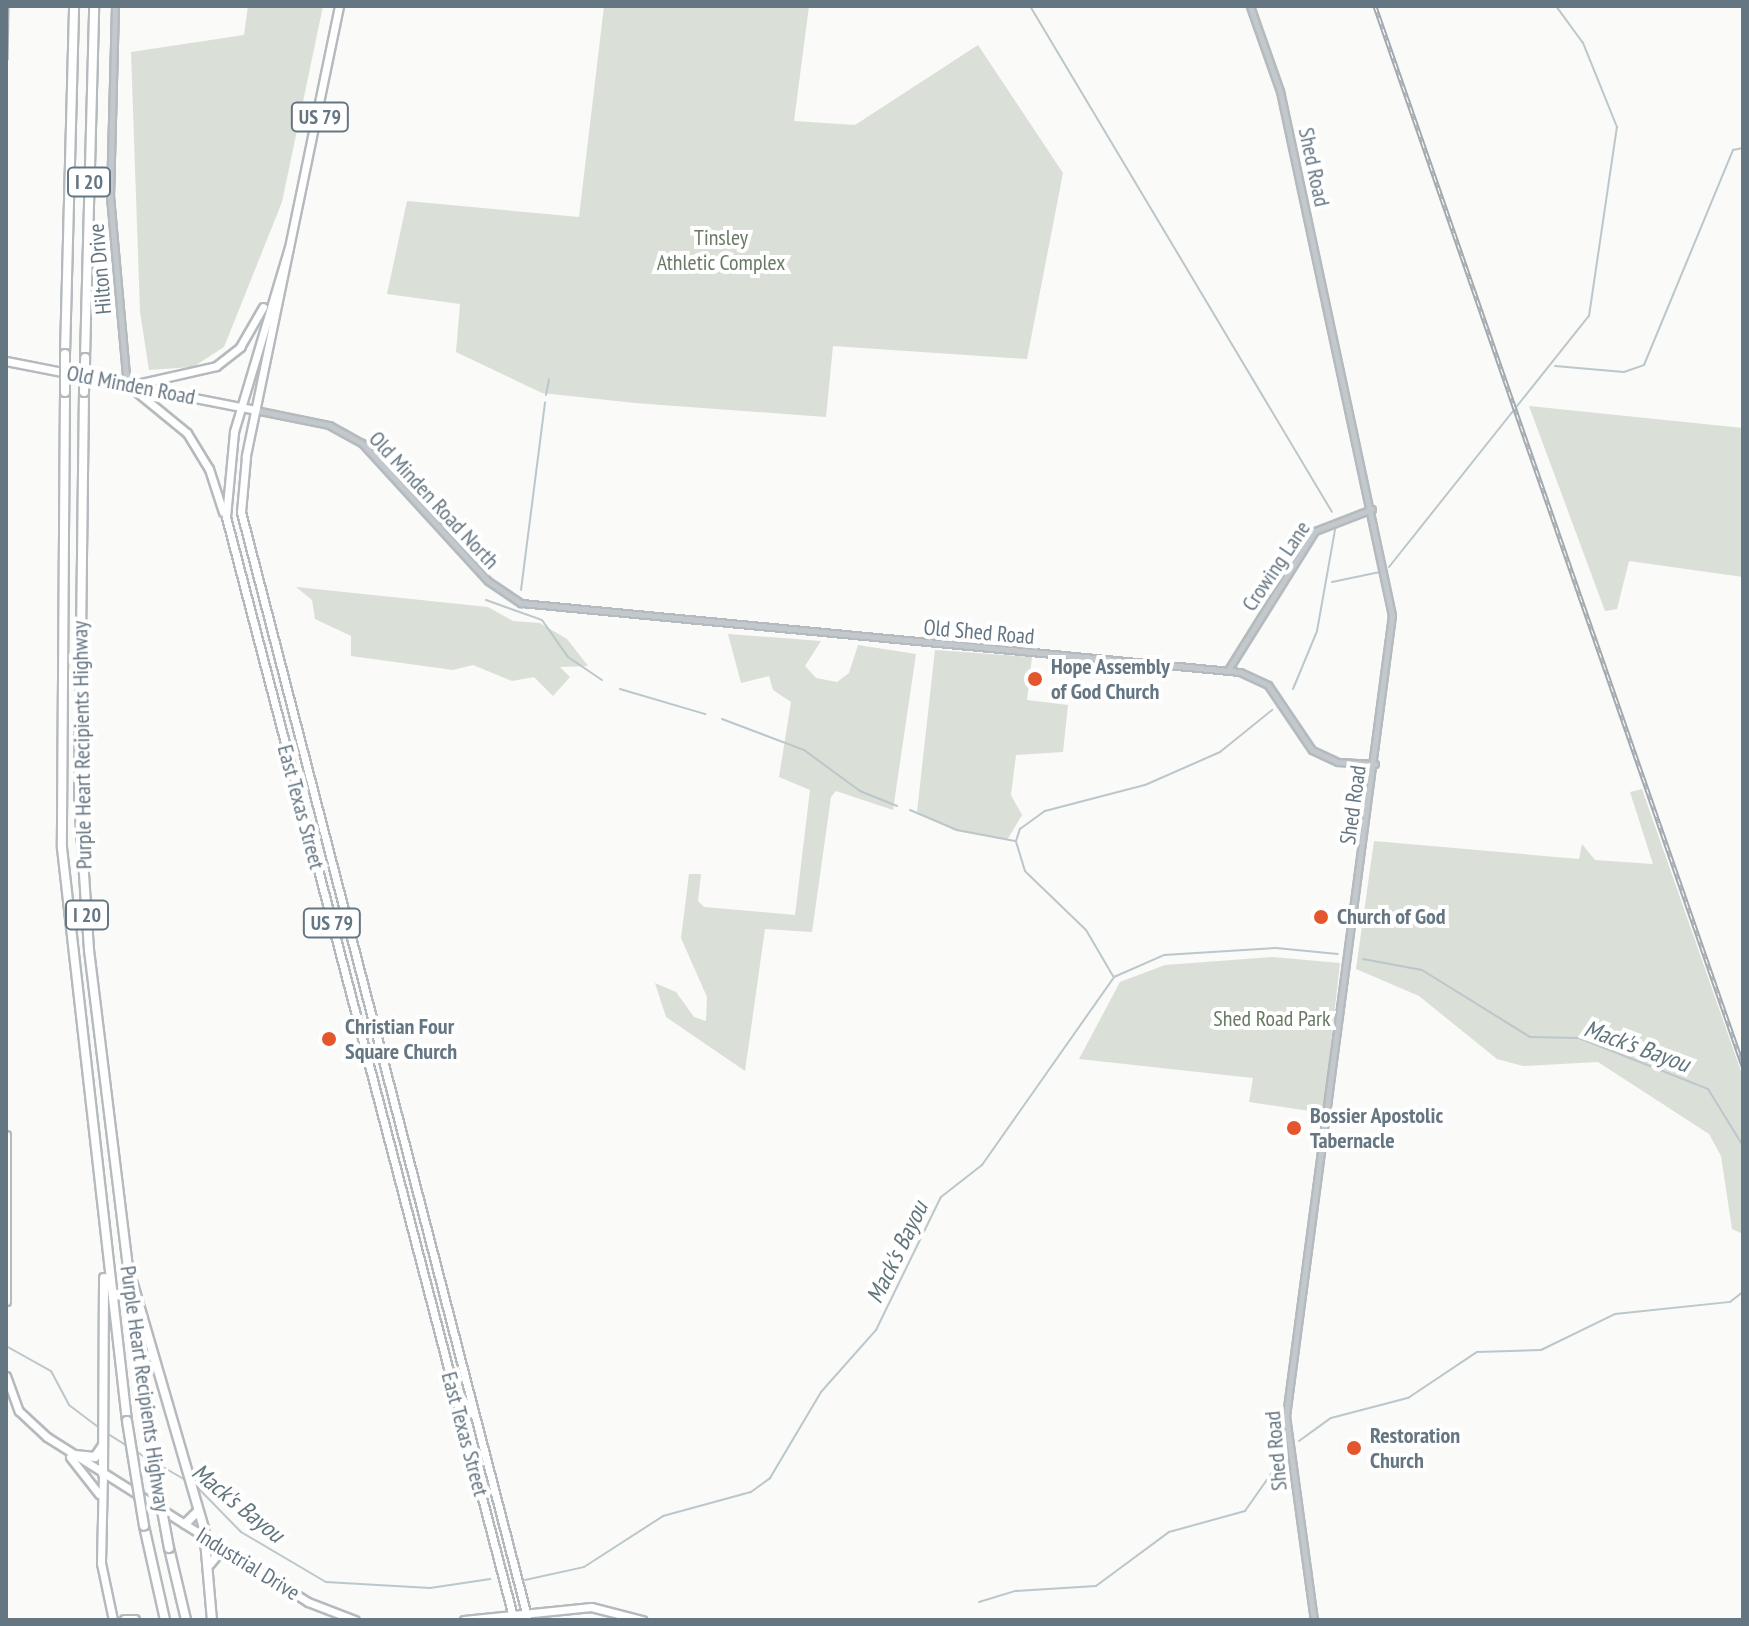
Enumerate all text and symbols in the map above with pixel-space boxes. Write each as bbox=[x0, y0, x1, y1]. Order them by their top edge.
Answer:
road number: US 79 bbox=[290, 101, 350, 133]
street label: Shed Road bbox=[1293, 125, 1335, 209]
road number: I 20 bbox=[67, 166, 111, 198]
street label: Hilton Drive bbox=[83, 222, 117, 316]
park label: Tinsley Athletic Complex bbox=[656, 224, 786, 276]
street label: Old Minden Road bbox=[65, 360, 197, 410]
street label: Old Minden Road North bbox=[363, 426, 505, 574]
street label: Crowing Lane bbox=[1236, 516, 1316, 616]
street label: Old Shed Road bbox=[922, 614, 1036, 650]
street label: Purple Heart Recipients Highway bbox=[67, 621, 97, 869]
place label: Hope Assembly of God Church bbox=[1051, 653, 1171, 704]
marker: Hope Assembly of God Church bbox=[1026, 670, 1044, 688]
street label: East Texas Street bbox=[272, 742, 330, 872]
street label: Shed Road bbox=[1334, 764, 1372, 846]
road number: I 20 bbox=[65, 899, 109, 931]
place label: Church of God bbox=[1337, 904, 1446, 930]
road number: US 79 bbox=[302, 907, 362, 939]
marker: Church of God bbox=[1312, 908, 1330, 926]
park label: Shed Road Park bbox=[1213, 1006, 1331, 1032]
place label: Christian Four Square Church bbox=[345, 1013, 457, 1064]
water label: Mack's Bayou bbox=[1581, 1014, 1693, 1078]
marker: Christian Four Square Church bbox=[320, 1030, 338, 1048]
place label: Bossier Apostolic Tabernacle bbox=[1310, 1102, 1444, 1154]
marker: Bossier Apostolic Tabernacle bbox=[1285, 1119, 1303, 1137]
water label: Mack's Bayou bbox=[860, 1196, 934, 1308]
street label: Purple Heart Recipients Highway bbox=[115, 1264, 175, 1514]
street label: East Texas Street bbox=[436, 1369, 494, 1499]
street label: Shed Road bbox=[1259, 1410, 1293, 1492]
place label: Restoration Church bbox=[1370, 1422, 1460, 1474]
marker: Restoration Church bbox=[1345, 1439, 1363, 1457]
water label: Mack's Bayou bbox=[186, 1457, 290, 1549]
street label: Industrial Drive bbox=[192, 1522, 304, 1606]

